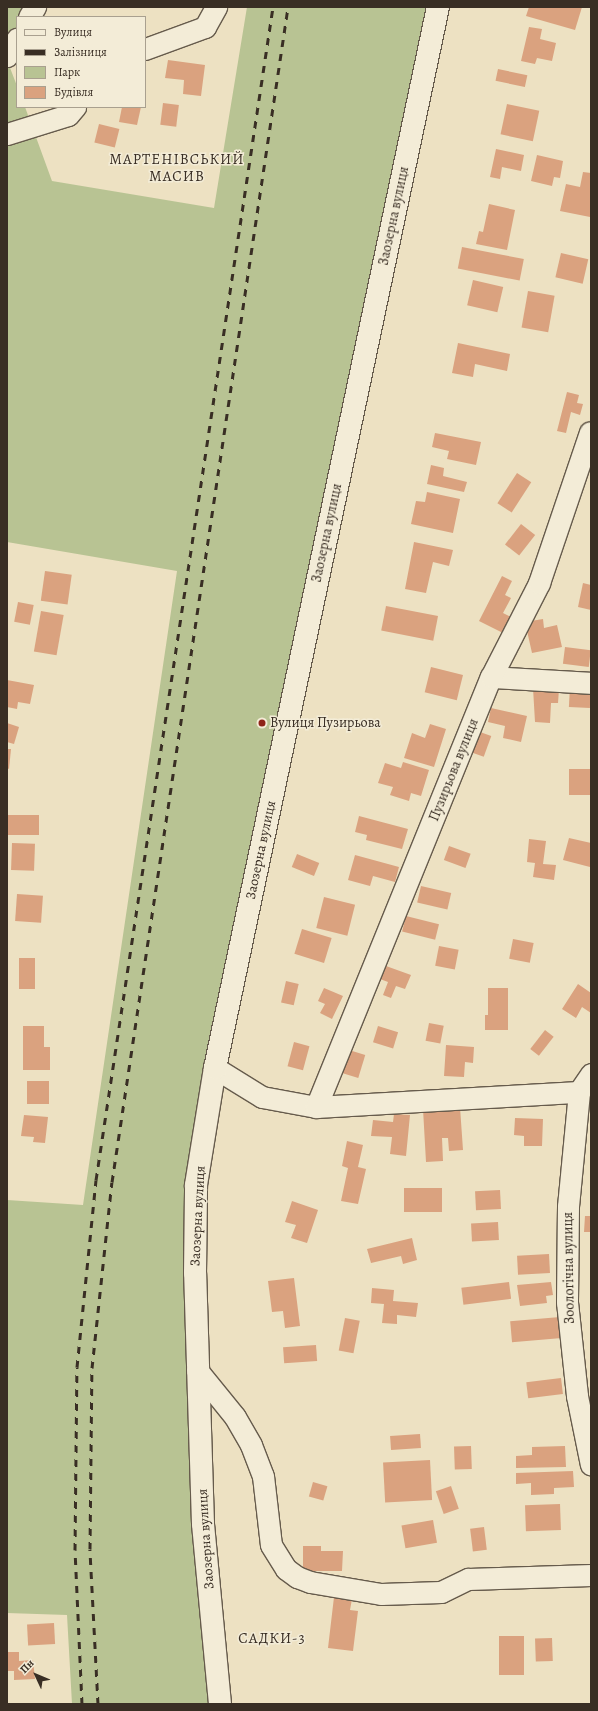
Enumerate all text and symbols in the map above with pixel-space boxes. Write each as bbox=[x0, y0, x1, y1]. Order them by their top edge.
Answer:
legend bbox=[16, 16, 146, 108]
text: Вулиця bbox=[54, 24, 92, 40]
text: Залізниця bbox=[54, 44, 107, 60]
text: Парк bbox=[54, 64, 80, 80]
text: Будівля bbox=[54, 84, 93, 100]
district label: МАРТЕНІВСЬКИЙ МАСИВ bbox=[109, 150, 245, 185]
street label: Заозерна вулиця bbox=[375, 165, 413, 267]
street label: Заозерна вулиця bbox=[308, 482, 346, 584]
place label: Вулиця Пузирьова bbox=[270, 715, 381, 731]
street label: Пузирьова вулиця bbox=[426, 716, 482, 824]
marker: Вулиця Пузирьова bbox=[257, 718, 267, 728]
street label: Заозерна вулиця bbox=[242, 799, 280, 901]
street label: Заозерна вулиця bbox=[187, 1165, 209, 1267]
street label: Зоологічна вулиця bbox=[560, 1212, 578, 1324]
street label: Заозерна вулиця bbox=[194, 1488, 218, 1590]
district label: САДКИ-3 bbox=[238, 1630, 306, 1648]
north arrow bbox=[16, 1655, 56, 1695]
text: Пн bbox=[17, 1656, 37, 1677]

